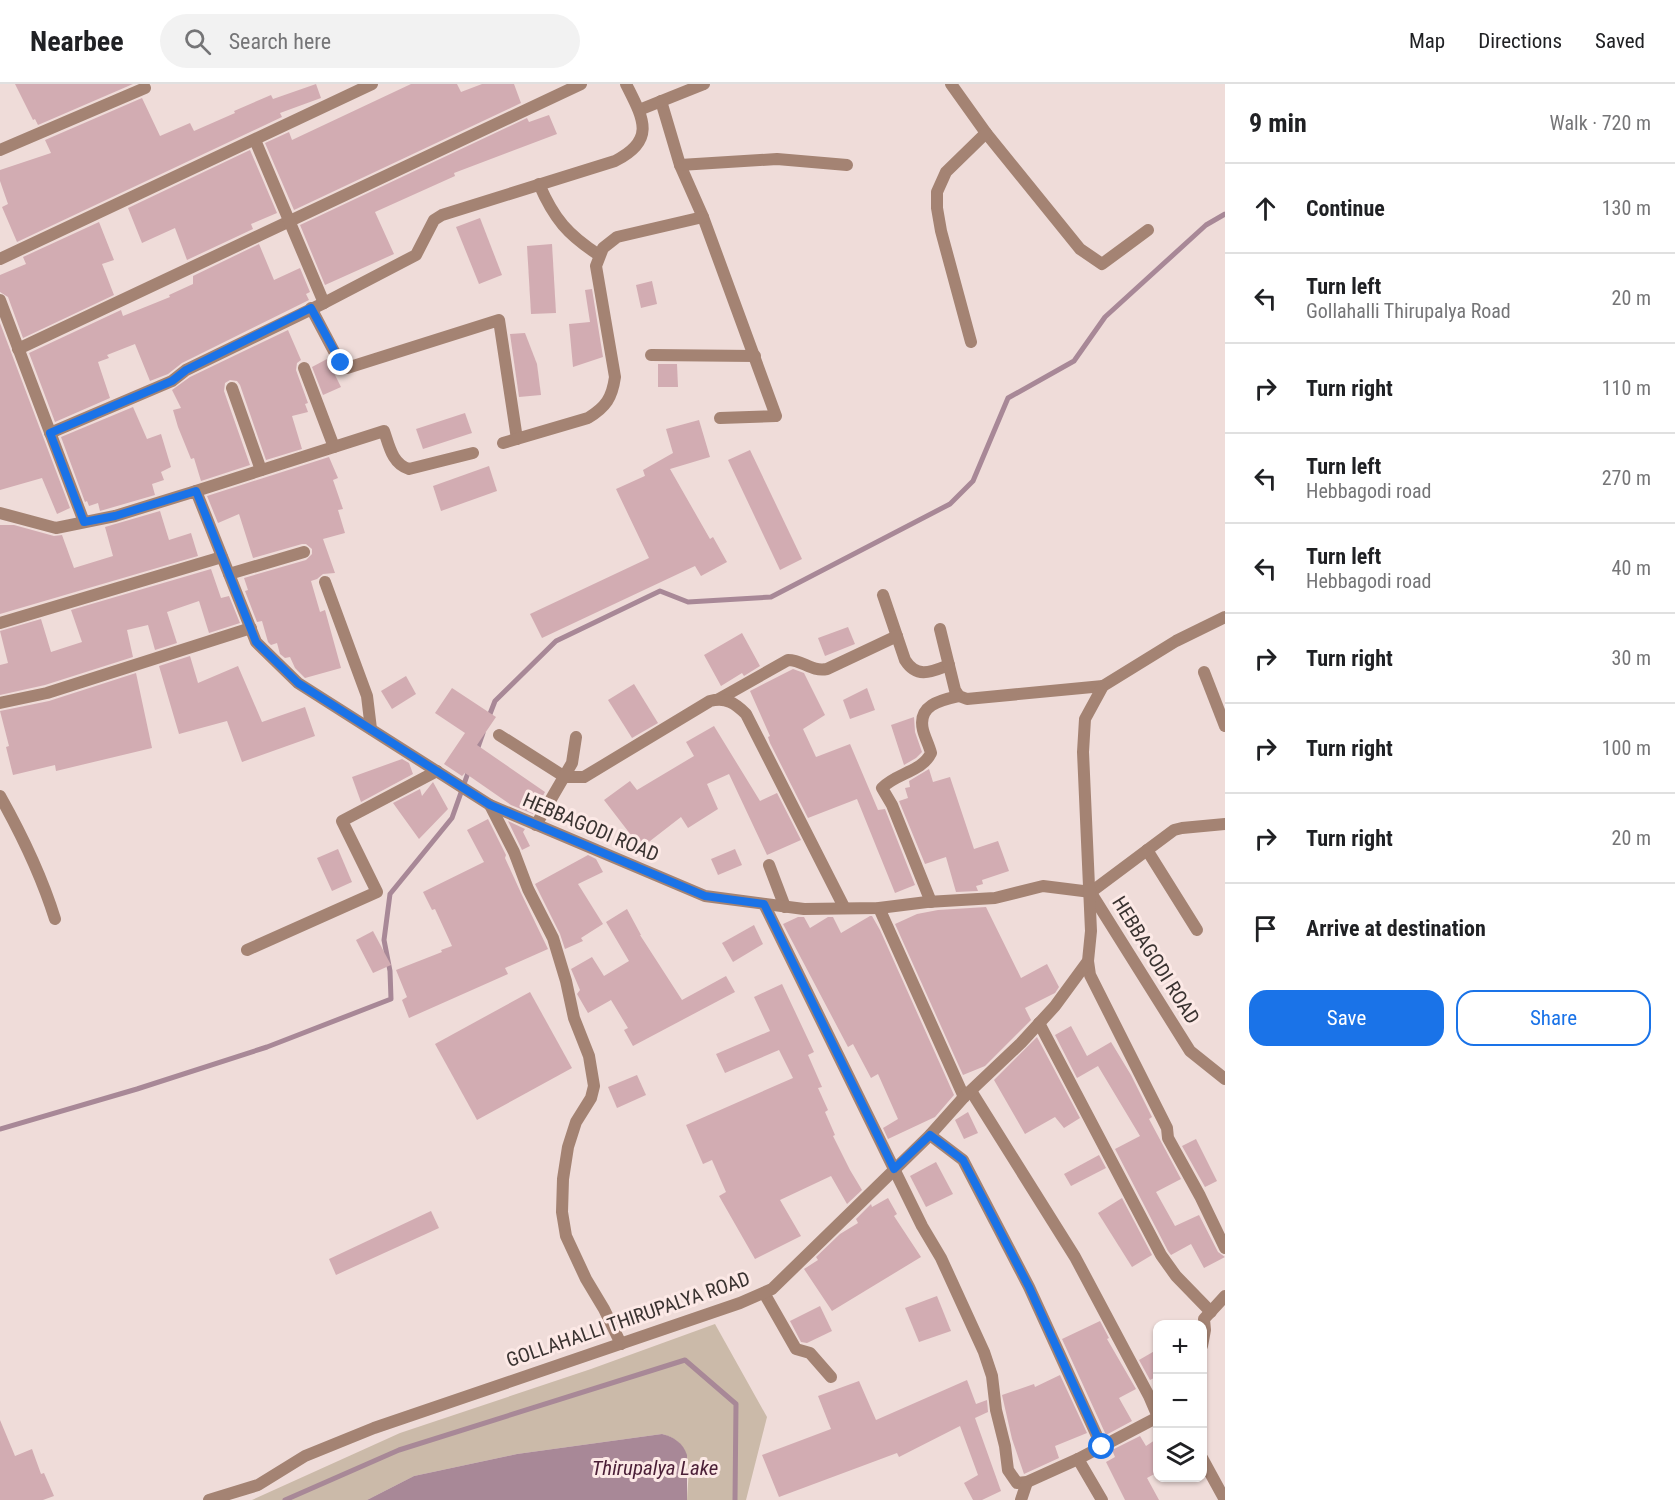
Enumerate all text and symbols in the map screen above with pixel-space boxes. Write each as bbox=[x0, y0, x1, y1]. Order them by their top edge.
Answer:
search box bbox=[160, 14, 580, 68]
text: Nearbee bbox=[30, 25, 124, 58]
icon: search bbox=[181, 25, 214, 58]
text: Search here bbox=[229, 29, 331, 54]
text: Map bbox=[1409, 29, 1445, 53]
text: Directions bbox=[1478, 29, 1562, 53]
text: Saved bbox=[1595, 29, 1645, 53]
text: 9 min bbox=[1249, 108, 1307, 138]
text: Walk · 720 m bbox=[1550, 111, 1651, 135]
icon: ahead bbox=[1249, 192, 1282, 225]
text: Continue bbox=[1306, 196, 1385, 221]
text: 130 m bbox=[1602, 196, 1651, 220]
text: Turn left bbox=[1306, 274, 1381, 299]
icon: left bbox=[1249, 282, 1282, 315]
text: 20 m bbox=[1612, 286, 1651, 310]
text: Gollahalli Thirupalya Road bbox=[1306, 299, 1511, 323]
route end bbox=[327, 349, 353, 375]
icon: right bbox=[1249, 372, 1282, 405]
text: Turn right bbox=[1306, 376, 1393, 401]
text: 110 m bbox=[1602, 376, 1651, 400]
text: Turn left bbox=[1306, 454, 1381, 479]
icon: left bbox=[1249, 462, 1282, 495]
text: 270 m bbox=[1602, 466, 1651, 490]
text: Hebbagodi road bbox=[1306, 479, 1432, 503]
text: Turn left bbox=[1306, 544, 1381, 569]
icon: left bbox=[1249, 552, 1282, 585]
text: 40 m bbox=[1612, 556, 1651, 580]
text: Hebbagodi road bbox=[1306, 569, 1432, 593]
icon: right bbox=[1249, 642, 1282, 675]
text: Turn right bbox=[1306, 646, 1393, 671]
text: 30 m bbox=[1612, 646, 1651, 670]
icon: right bbox=[1249, 732, 1282, 765]
text: Turn right bbox=[1306, 736, 1393, 761]
text: 100 m bbox=[1602, 736, 1651, 760]
street label: HEBBAGODI ROAD bbox=[519, 787, 663, 867]
icon: right bbox=[1249, 822, 1282, 855]
text: Turn right bbox=[1306, 826, 1393, 851]
text: 20 m bbox=[1612, 826, 1651, 850]
street label: HEBBAGODI ROAD bbox=[1107, 892, 1205, 1028]
icon: arrive bbox=[1249, 912, 1282, 945]
text: Arrive at destination bbox=[1306, 916, 1486, 941]
button: Save bbox=[1249, 990, 1444, 1046]
button: Share bbox=[1456, 990, 1651, 1046]
street label: GOLLAHALLI THIRUPALYA ROAD bbox=[503, 1266, 753, 1372]
map controls bbox=[1153, 1320, 1207, 1482]
button: + bbox=[1153, 1320, 1207, 1374]
button: − bbox=[1153, 1374, 1207, 1428]
button: layers bbox=[1153, 1428, 1207, 1482]
route start bbox=[1088, 1433, 1114, 1459]
water label: Thirupalya Lake bbox=[592, 1456, 718, 1480]

